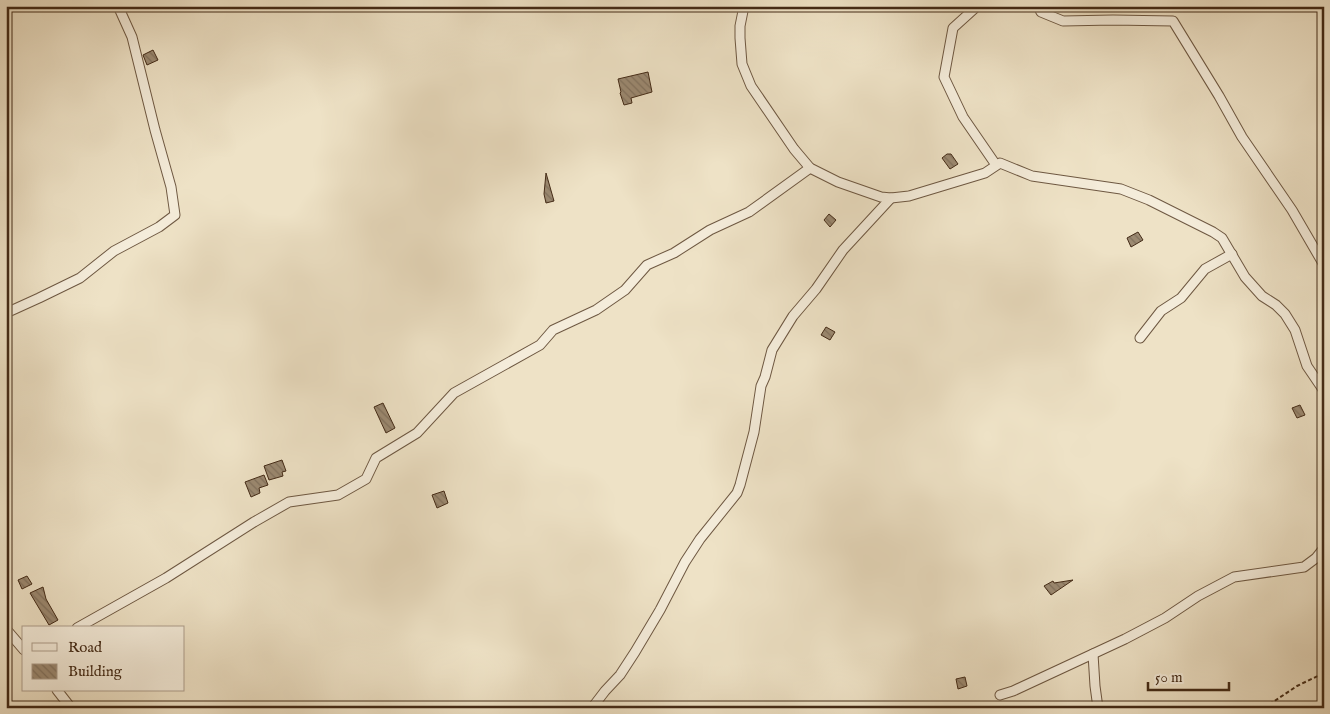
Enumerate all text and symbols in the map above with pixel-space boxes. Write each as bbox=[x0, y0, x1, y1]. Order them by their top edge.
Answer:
legend bbox=[22, 626, 185, 692]
text: Road bbox=[68, 638, 103, 657]
scale bar bbox=[1148, 659, 1229, 691]
text: Building bbox=[68, 662, 123, 681]
text: 50 m bbox=[1155, 668, 1183, 687]

